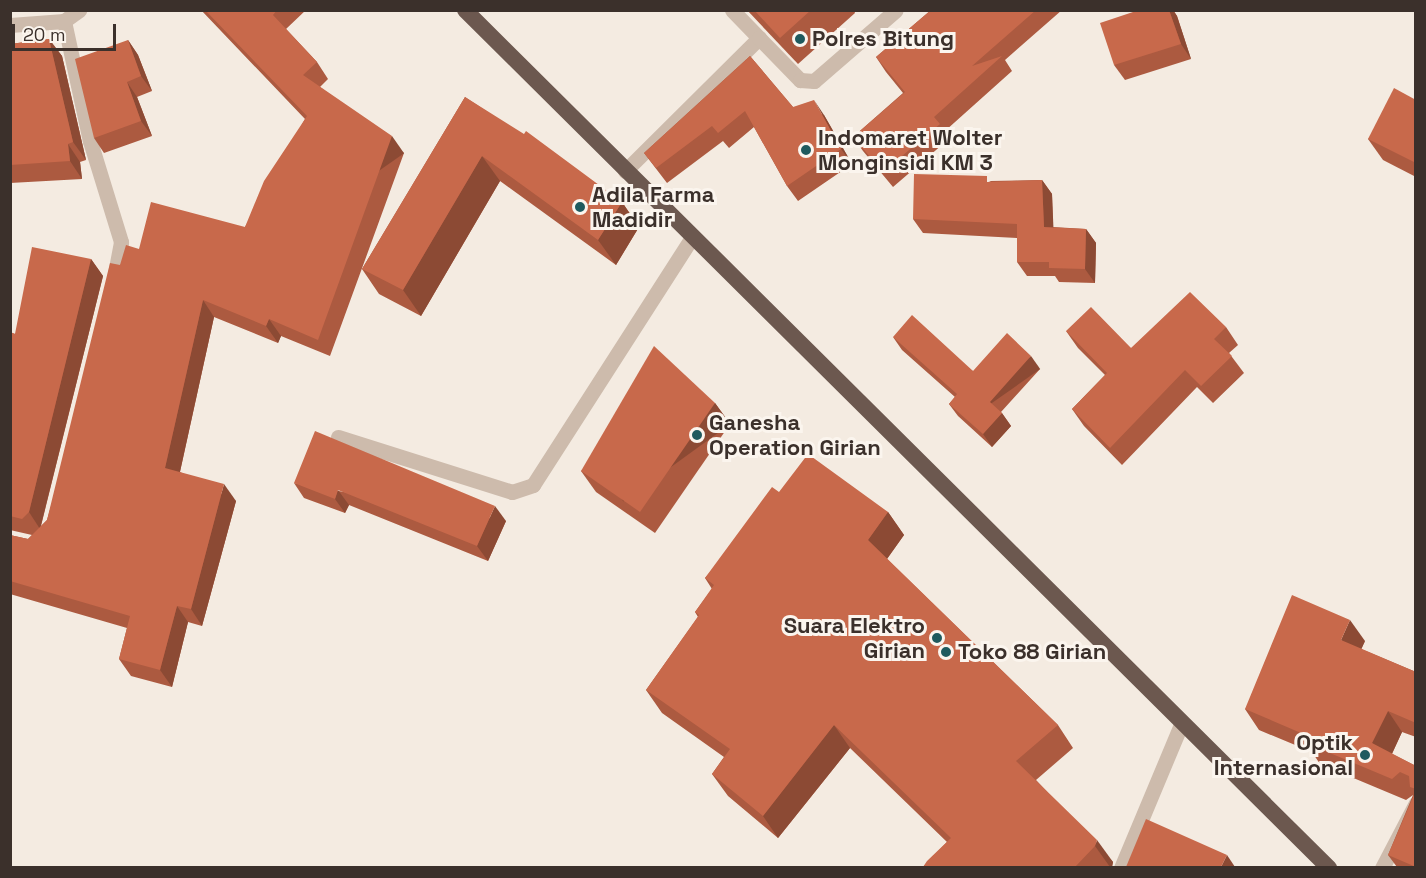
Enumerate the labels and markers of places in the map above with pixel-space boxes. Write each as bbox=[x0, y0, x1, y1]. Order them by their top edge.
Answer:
place label: Polres Bitung bbox=[812, 26, 954, 52]
marker: Polres Bitung bbox=[793, 32, 807, 46]
place label: Indomaret Wolter Monginsidi KM 3 bbox=[818, 124, 1003, 176]
marker: Indomaret Wolter Monginsidi KM 3 bbox=[799, 143, 813, 157]
place label: Adila Farma Madidir bbox=[592, 181, 714, 232]
marker: Adila Farma Madidir bbox=[573, 200, 587, 214]
place label: Ganesha Operation Girian bbox=[709, 409, 881, 460]
marker: Ganesha Operation Girian bbox=[690, 428, 704, 442]
place label: Suara Elektro Girian bbox=[784, 612, 925, 664]
marker: Suara Elektro Girian bbox=[930, 631, 944, 645]
place label: Toko 88 Girian bbox=[958, 639, 1106, 665]
marker: Toko 88 Girian bbox=[939, 645, 953, 659]
place label: Optik Internasional bbox=[1214, 729, 1353, 780]
marker: Optik Internasional bbox=[1358, 748, 1372, 762]

